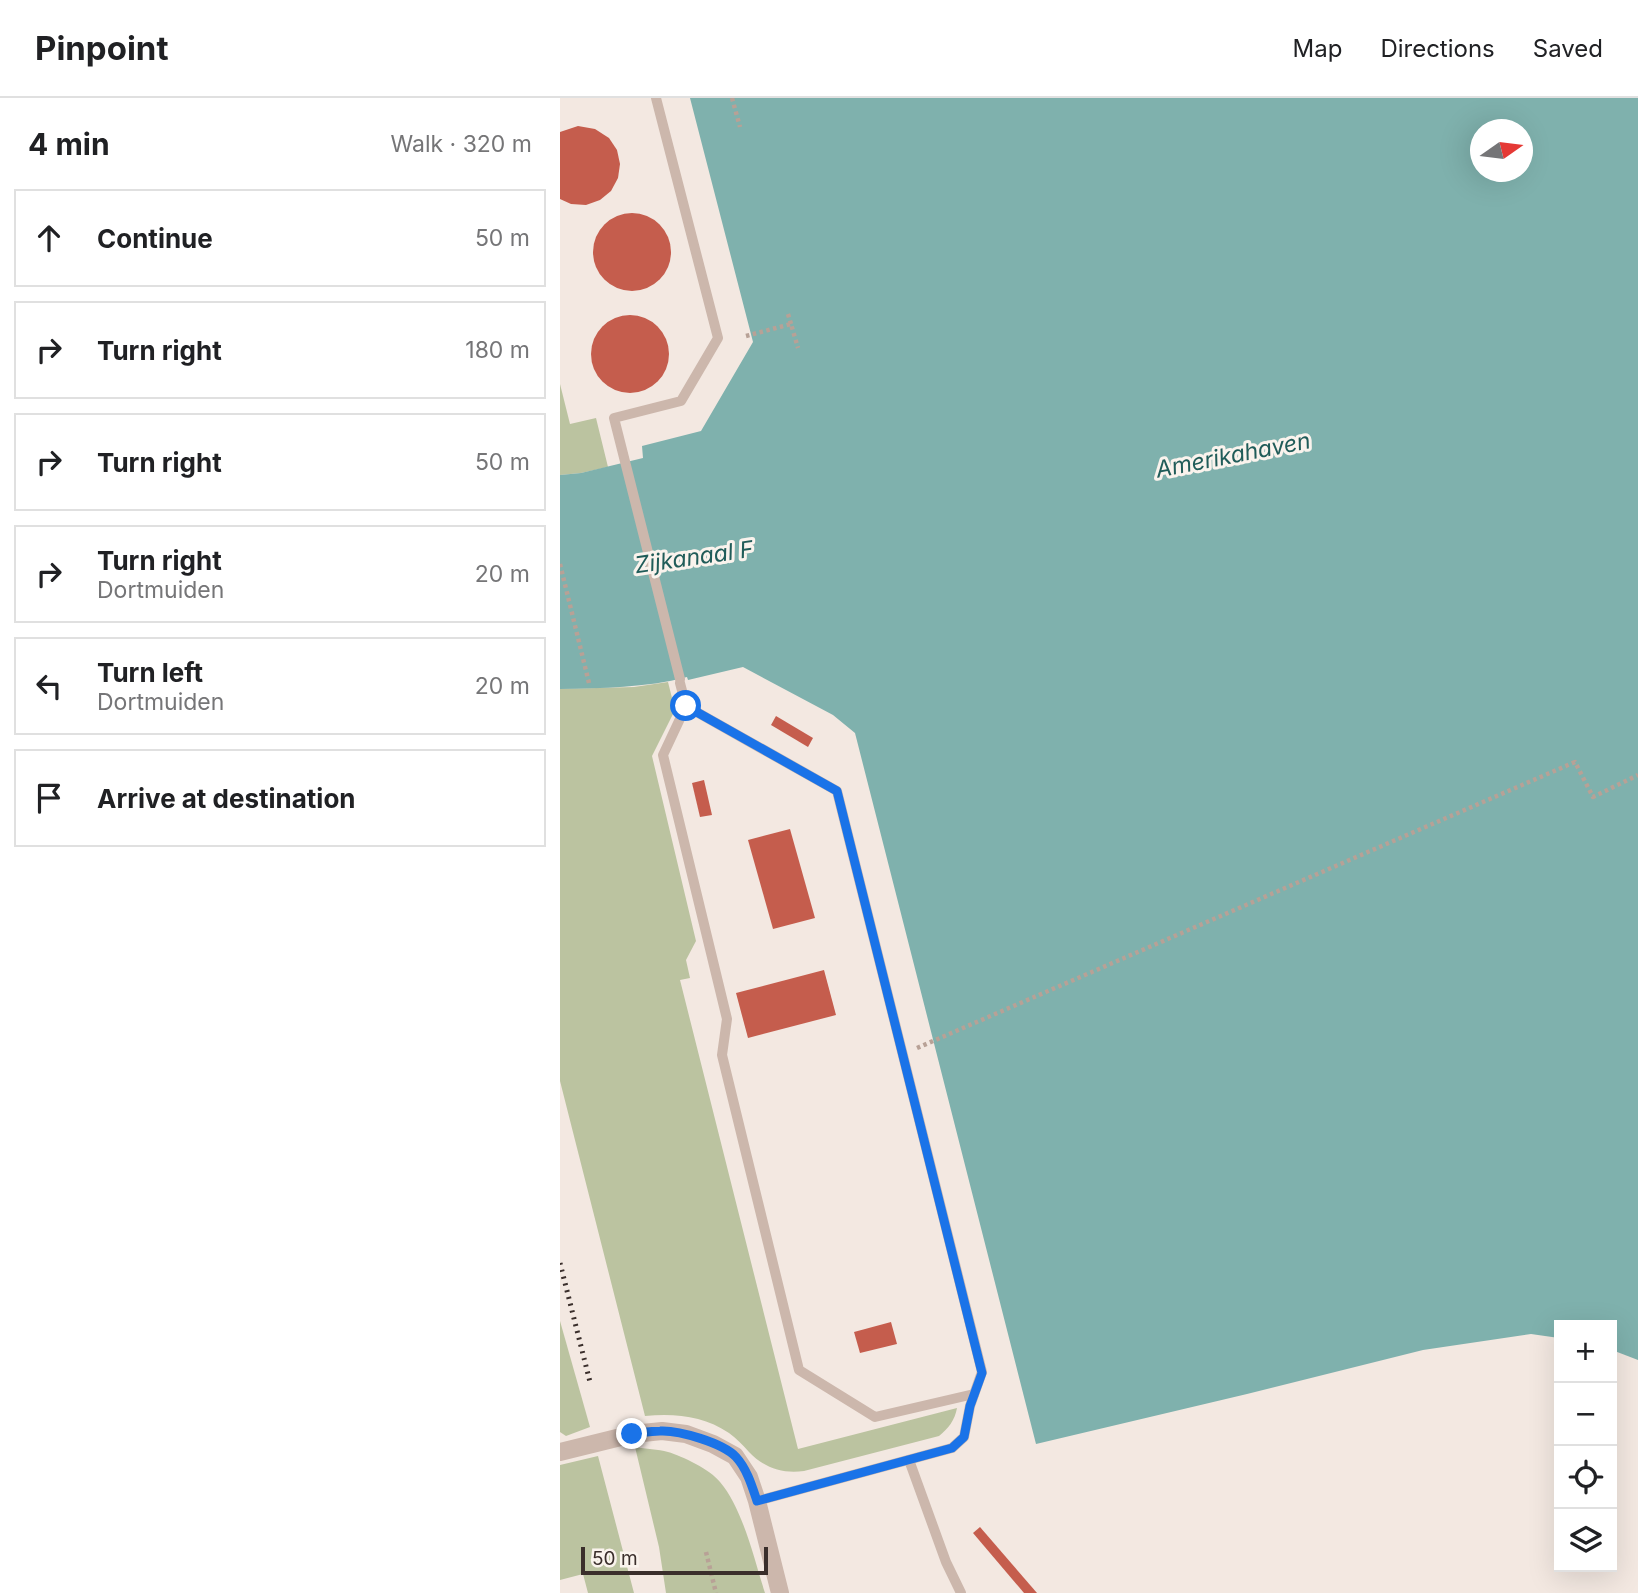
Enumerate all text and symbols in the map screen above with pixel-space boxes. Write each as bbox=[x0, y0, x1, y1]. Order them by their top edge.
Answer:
text: Pinpoint bbox=[35, 28, 168, 68]
text: Map bbox=[1293, 34, 1342, 63]
text: Directions bbox=[1380, 34, 1495, 63]
text: Saved bbox=[1533, 34, 1603, 63]
north arrow bbox=[1470, 119, 1533, 182]
text: 4 min bbox=[28, 126, 110, 162]
text: Walk · 320 m bbox=[390, 130, 532, 158]
icon: ahead bbox=[30, 219, 68, 257]
text: Continue bbox=[97, 223, 213, 254]
text: 50 m bbox=[475, 224, 530, 252]
icon: right bbox=[30, 331, 68, 369]
text: Turn right bbox=[97, 335, 222, 366]
text: 180 m bbox=[465, 336, 530, 364]
water label: Amerikahaven bbox=[1152, 426, 1313, 484]
icon: right bbox=[30, 443, 68, 481]
text: Turn right bbox=[97, 447, 222, 478]
text: 50 m bbox=[475, 448, 530, 476]
water label: Zijkanaal F bbox=[633, 535, 755, 579]
text: Turn right bbox=[97, 545, 222, 576]
icon: right bbox=[30, 555, 68, 593]
text: 20 m bbox=[475, 560, 530, 588]
text: Dortmuiden bbox=[97, 576, 224, 604]
text: Turn left bbox=[97, 657, 203, 688]
icon: left bbox=[30, 667, 68, 705]
text: 20 m bbox=[475, 672, 530, 700]
text: Dortmuiden bbox=[97, 688, 224, 716]
route start bbox=[670, 690, 701, 721]
icon: arrive bbox=[30, 779, 68, 817]
text: Arrive at destination bbox=[97, 783, 356, 814]
map controls bbox=[1554, 1320, 1617, 1572]
button: + bbox=[1554, 1320, 1617, 1383]
button: − bbox=[1554, 1383, 1617, 1446]
route end bbox=[616, 1418, 647, 1449]
button: locate bbox=[1554, 1446, 1617, 1509]
button: layers bbox=[1554, 1509, 1617, 1572]
scale bar bbox=[581, 1544, 768, 1576]
text: 50 m bbox=[592, 1547, 638, 1570]

